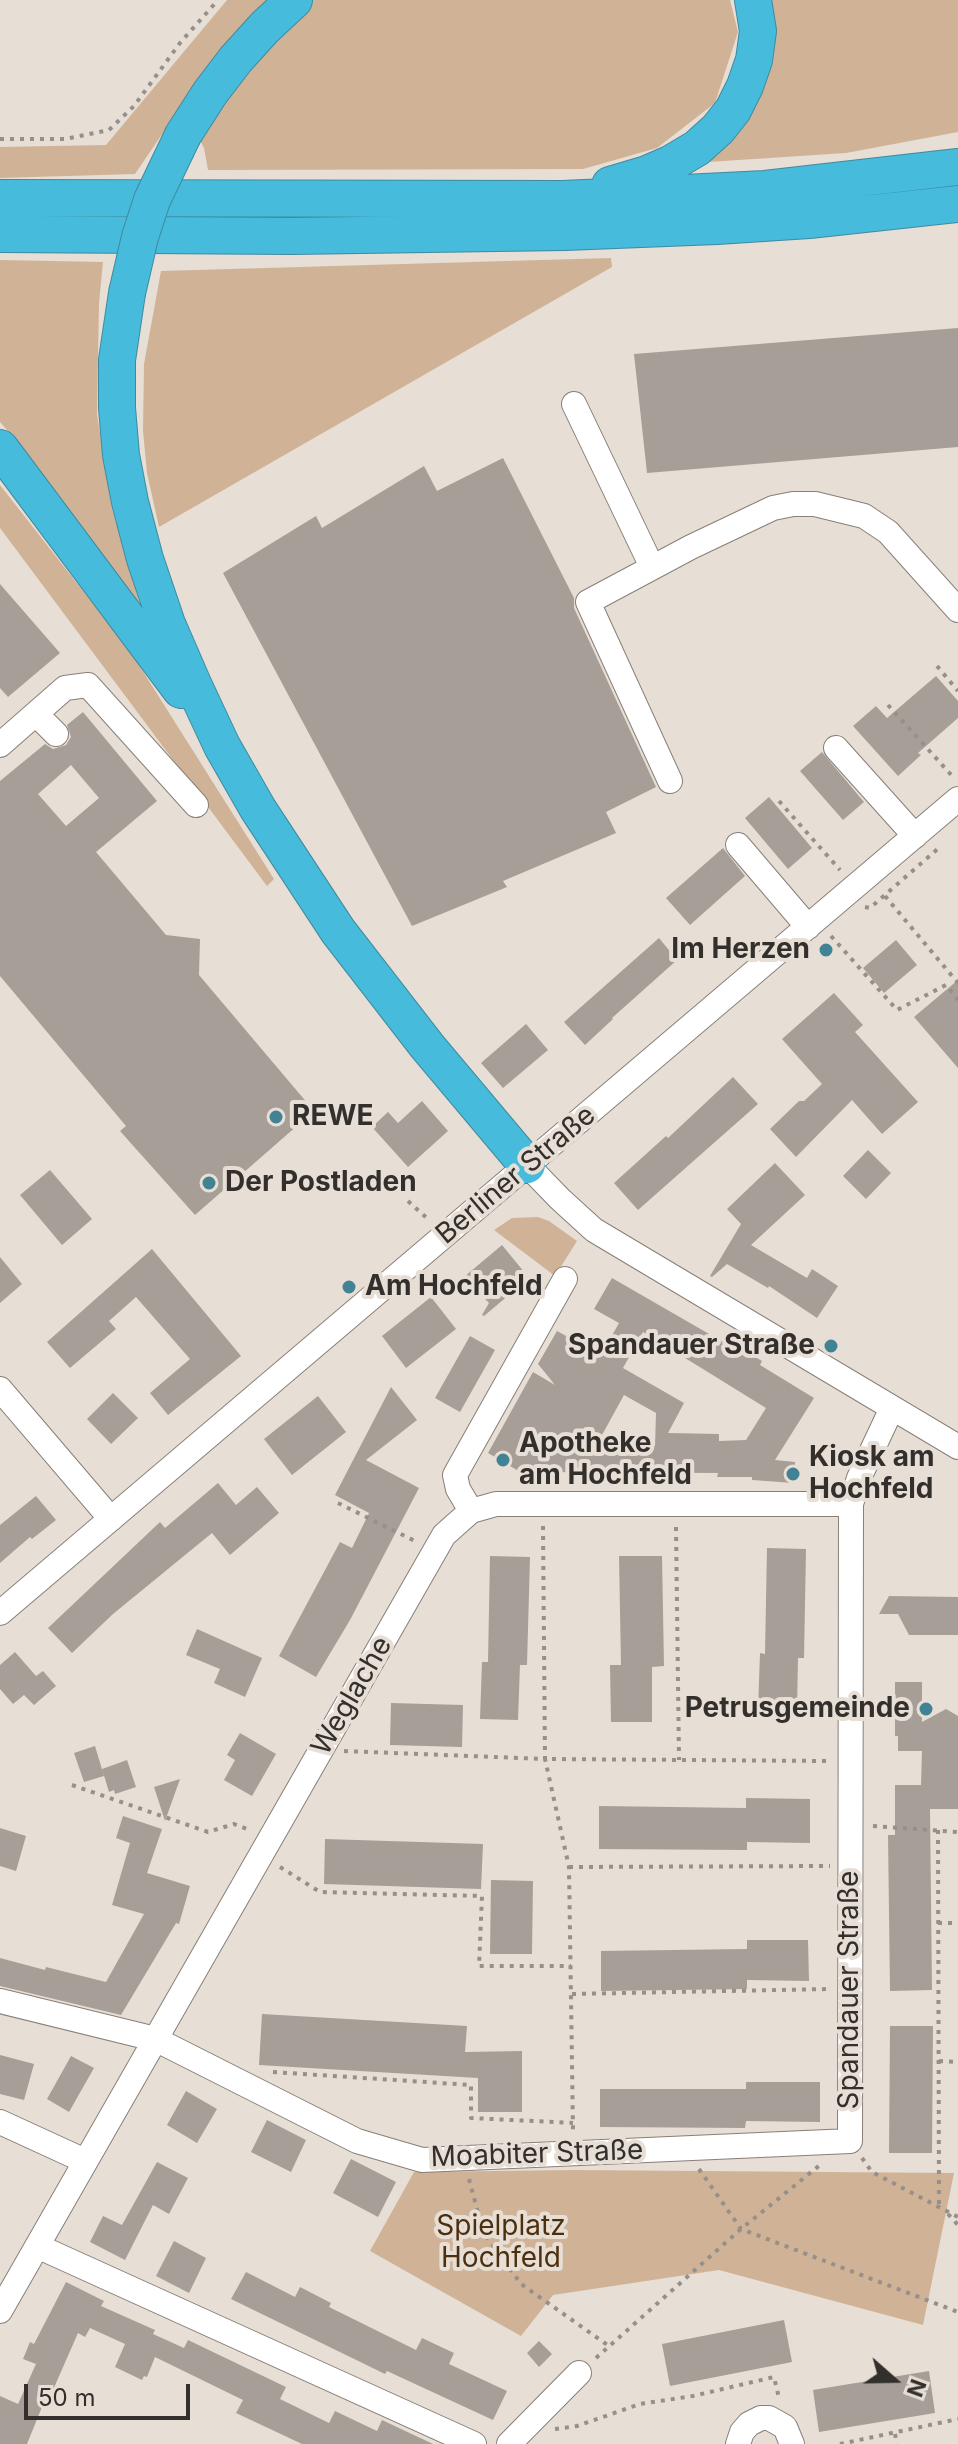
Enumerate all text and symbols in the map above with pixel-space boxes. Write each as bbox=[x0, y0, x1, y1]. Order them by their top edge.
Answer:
place label: Im Herzen bbox=[671, 933, 810, 967]
marker: Im Herzen bbox=[817, 941, 835, 959]
street label: Berliner Straße bbox=[430, 1099, 602, 1251]
place label: REWE bbox=[292, 1100, 373, 1134]
marker: REWE bbox=[267, 1108, 285, 1126]
place label: Der Postladen bbox=[225, 1166, 417, 1200]
marker: Der Postladen bbox=[200, 1174, 218, 1192]
place label: Am Hochfeld bbox=[365, 1270, 543, 1304]
marker: Am Hochfeld bbox=[340, 1278, 358, 1296]
place label: Spandauer Straße bbox=[568, 1329, 815, 1363]
marker: Spandauer Straße bbox=[822, 1337, 840, 1355]
place label: Apotheke am Hochfeld bbox=[519, 1427, 692, 1493]
place label: Kiosk am Hochfeld bbox=[809, 1441, 934, 1507]
marker: Apotheke am Hochfeld bbox=[494, 1451, 512, 1469]
marker: Kiosk am Hochfeld bbox=[784, 1465, 802, 1483]
street label: Weglache bbox=[305, 1631, 399, 1761]
place label: Petrusgemeinde bbox=[685, 1692, 910, 1726]
marker: Petrusgemeinde bbox=[917, 1700, 935, 1718]
street label: Spandauer Straße bbox=[833, 1871, 867, 2109]
street label: Moabiter Straße bbox=[430, 2134, 644, 2174]
park label: Spielplatz Hochfeld bbox=[436, 2210, 566, 2276]
north arrow bbox=[854, 2340, 934, 2420]
scale bar bbox=[28, 2368, 194, 2418]
text: N bbox=[901, 2376, 932, 2401]
text: 50 m bbox=[38, 2383, 96, 2412]

